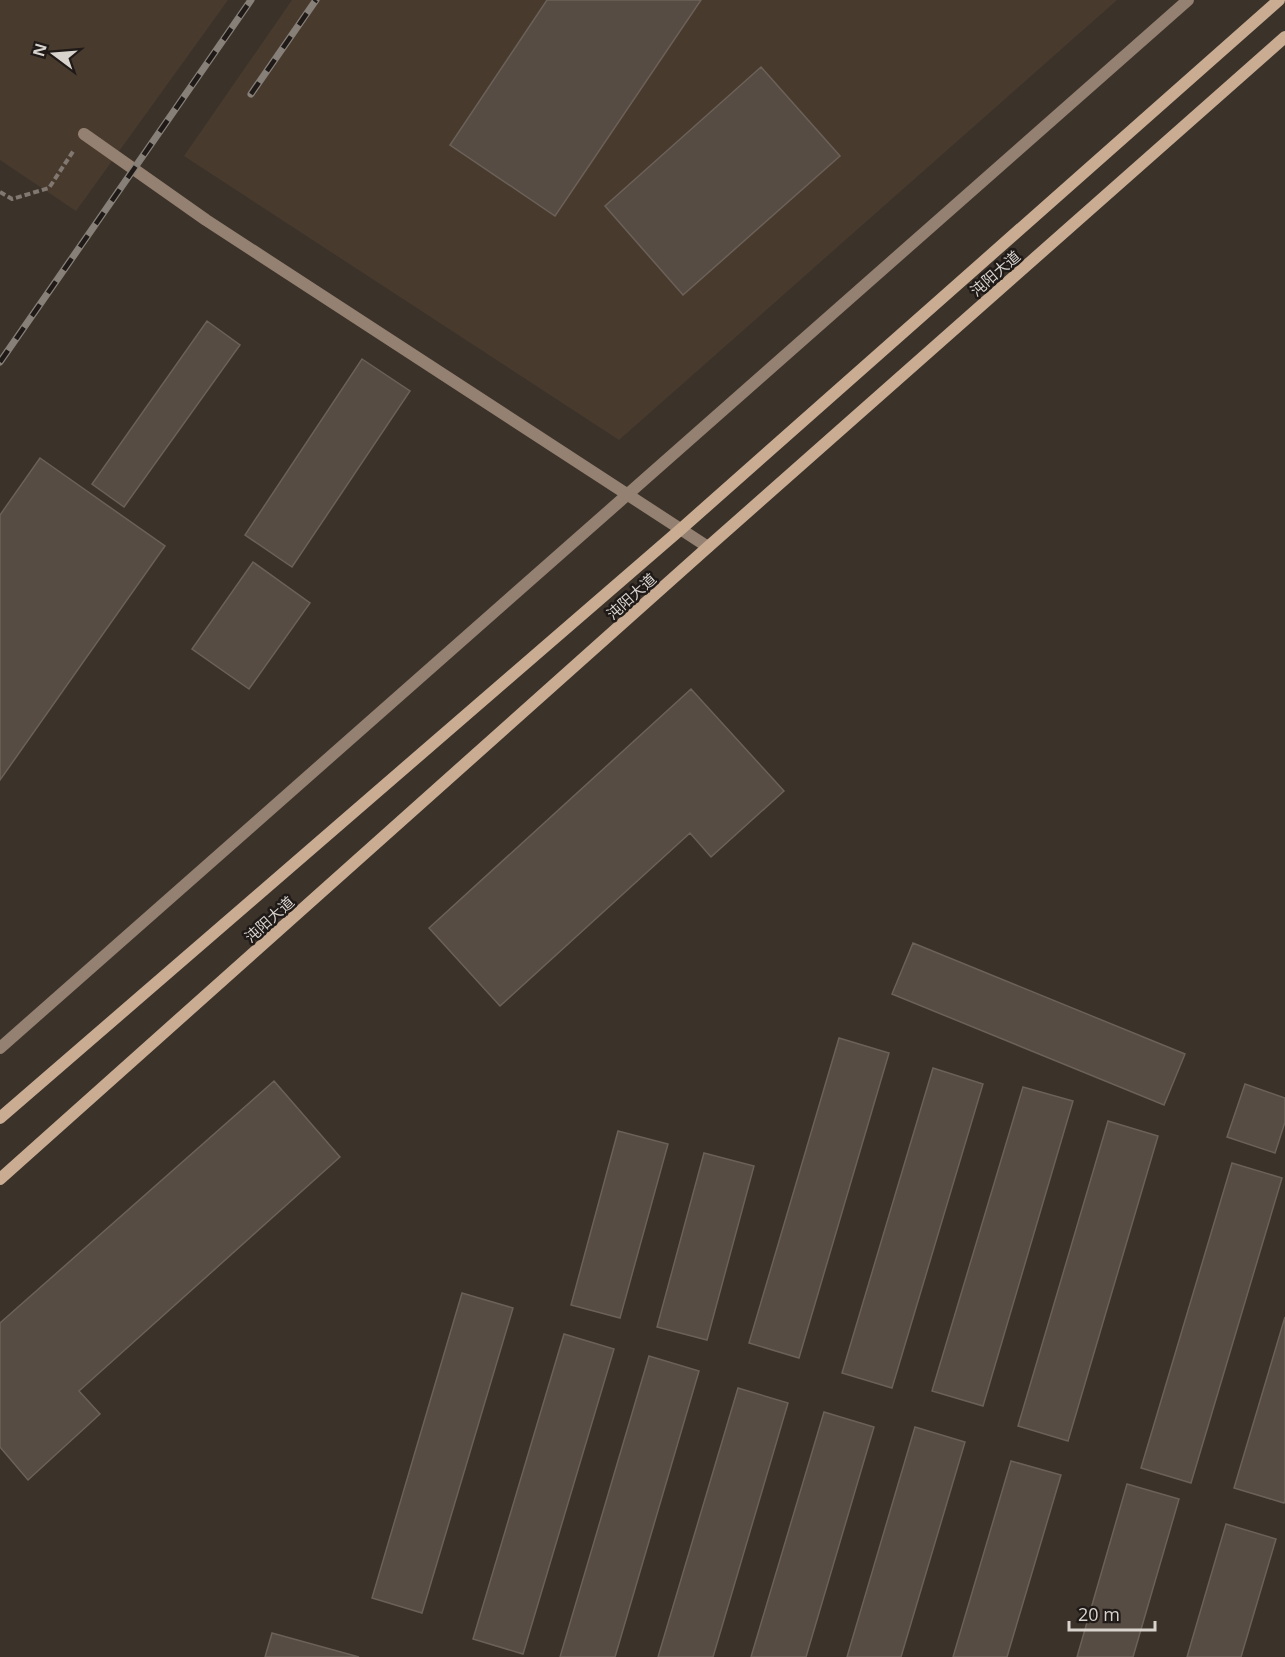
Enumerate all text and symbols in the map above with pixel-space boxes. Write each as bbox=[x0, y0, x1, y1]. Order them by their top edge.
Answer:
north arrow bbox=[24, 24, 84, 84]
text: N bbox=[27, 41, 52, 59]
street label: 沌阳大道 bbox=[966, 246, 1024, 300]
street label: 沌阳大道 bbox=[602, 568, 660, 624]
street label: 沌阳大道 bbox=[240, 891, 298, 947]
scale bar bbox=[1069, 1594, 1154, 1632]
text: 20 m bbox=[1078, 1602, 1120, 1626]

